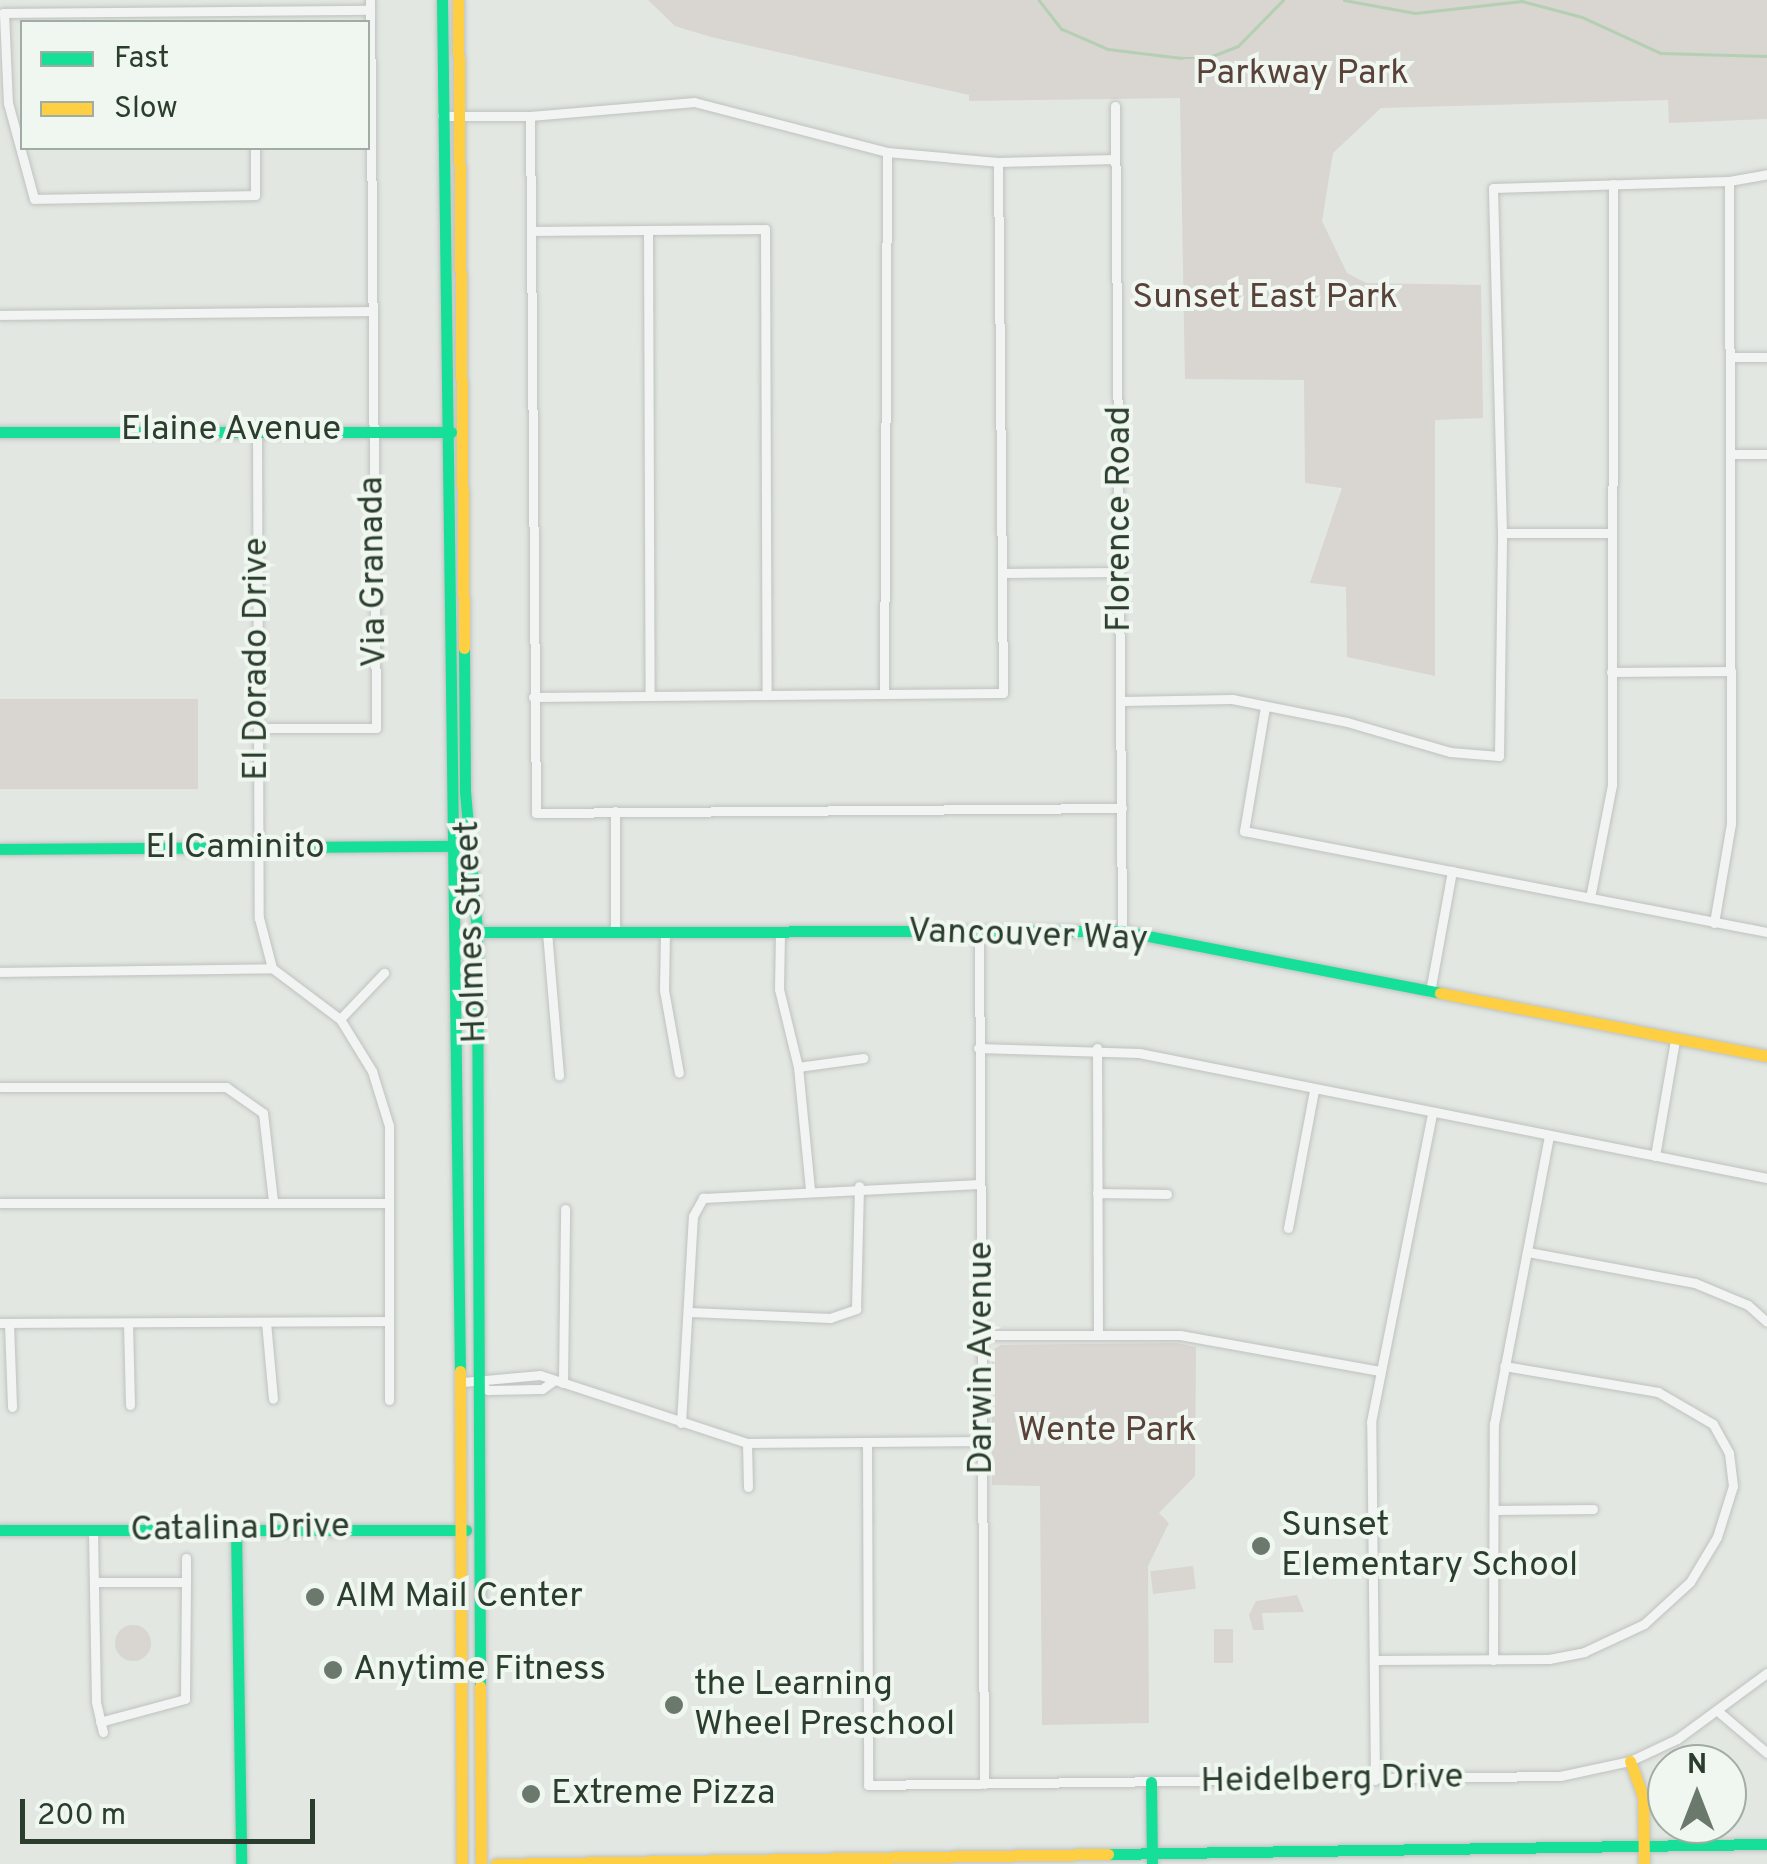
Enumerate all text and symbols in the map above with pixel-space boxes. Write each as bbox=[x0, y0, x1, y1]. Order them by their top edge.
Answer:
legend bbox=[20, 20, 370, 150]
text: Fast bbox=[114, 41, 169, 78]
park label: Parkway Park bbox=[1195, 53, 1409, 95]
text: Slow bbox=[114, 91, 178, 128]
park label: Sunset East Park bbox=[1132, 277, 1398, 319]
street label: Florence Road bbox=[1099, 406, 1141, 632]
street label: Elaine Avenue bbox=[120, 409, 342, 451]
street label: Via Granada bbox=[351, 476, 397, 668]
street label: El Dorado Drive bbox=[236, 537, 278, 781]
street label: Holmes Street bbox=[447, 820, 497, 1044]
street label: El Caminito bbox=[145, 827, 325, 869]
street label: Vancouver Way bbox=[907, 911, 1149, 961]
street label: Darwin Avenue bbox=[961, 1241, 1003, 1475]
park label: Wente Park bbox=[1017, 1410, 1197, 1452]
place label: Sunset Elementary School bbox=[1281, 1505, 1578, 1587]
street label: Catalina Drive bbox=[130, 1506, 350, 1552]
marker: Sunset Elementary School bbox=[1250, 1535, 1272, 1557]
place label: AIM Mail Center bbox=[335, 1576, 583, 1618]
marker: AIM Mail Center bbox=[304, 1586, 326, 1608]
place label: Anytime Fitness bbox=[353, 1649, 606, 1691]
marker: Anytime Fitness bbox=[322, 1659, 344, 1681]
place label: the Learning Wheel Preschool bbox=[694, 1664, 955, 1746]
marker: the Learning Wheel Preschool bbox=[663, 1694, 685, 1716]
north arrow bbox=[1647, 1744, 1747, 1844]
text: N bbox=[1687, 1748, 1707, 1784]
street label: Heidelberg Drive bbox=[1200, 1757, 1464, 1803]
place label: Extreme Pizza bbox=[551, 1773, 775, 1815]
scale bar bbox=[25, 1779, 320, 1841]
marker: Extreme Pizza bbox=[520, 1783, 542, 1805]
text: 200 m bbox=[37, 1798, 126, 1835]

